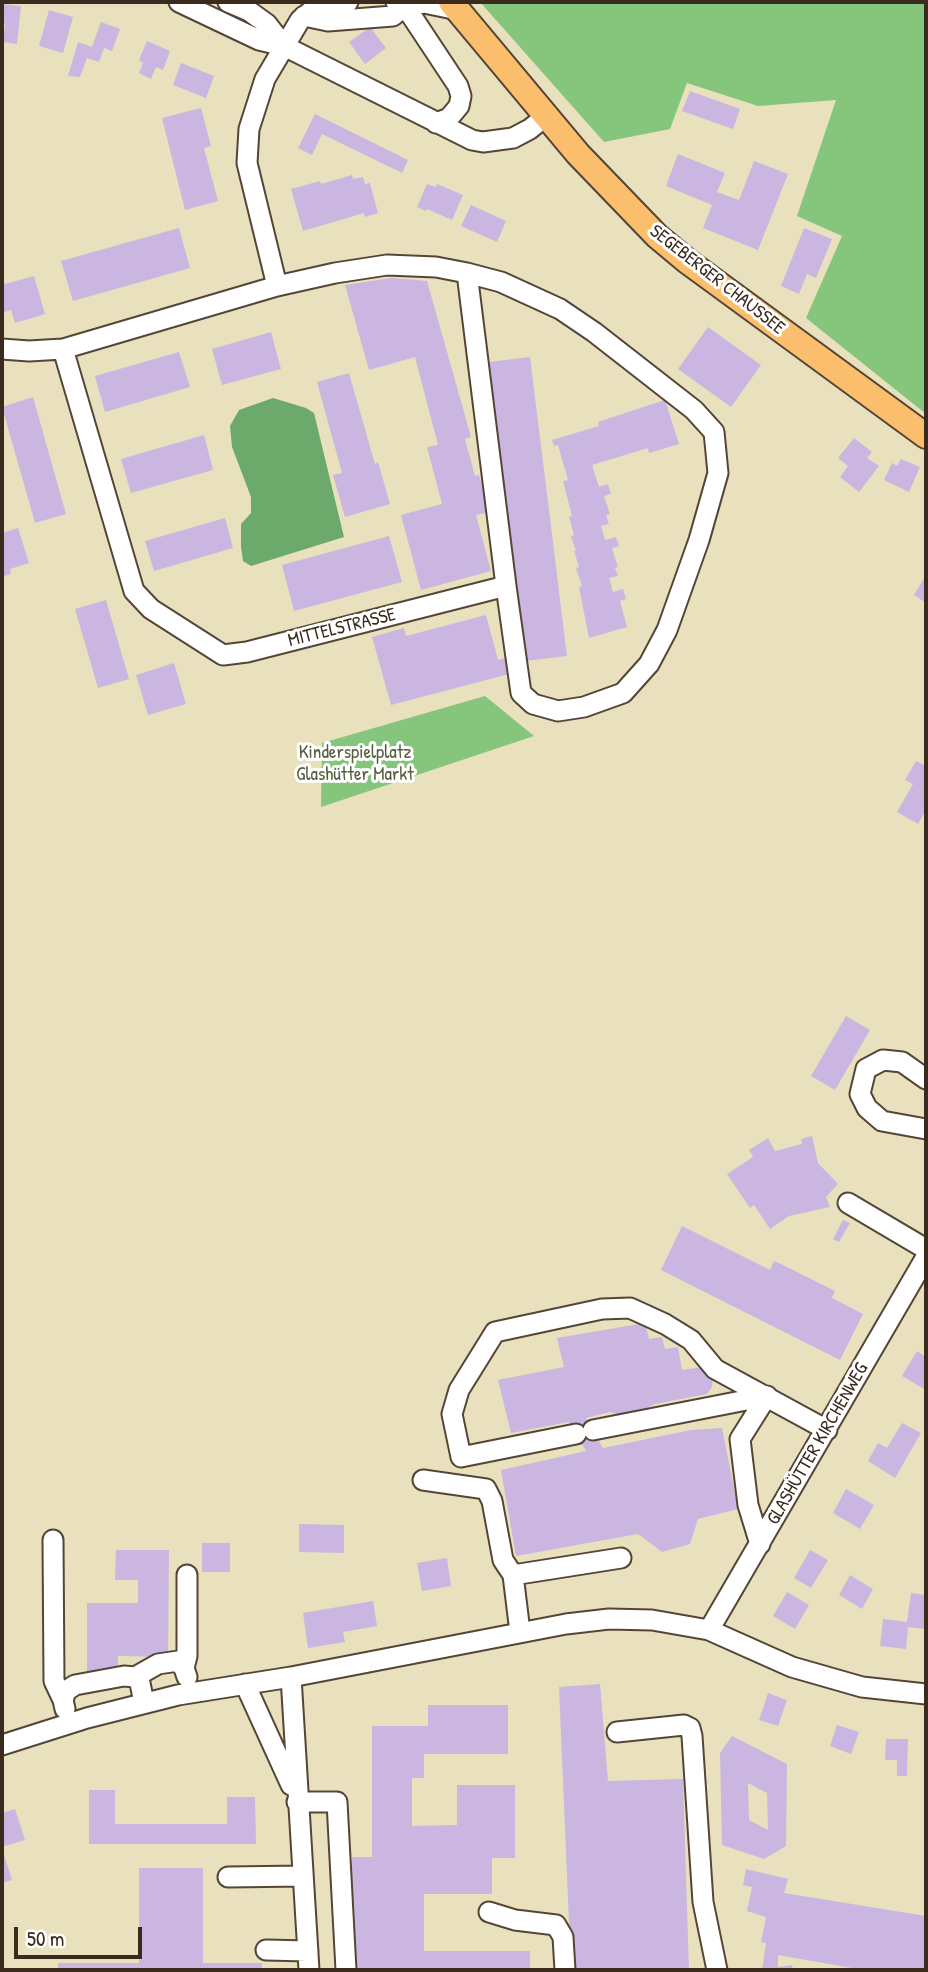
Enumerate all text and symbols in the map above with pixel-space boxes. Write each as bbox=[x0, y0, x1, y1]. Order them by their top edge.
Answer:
street label: SEGEBERGER CHAUSSEE bbox=[645, 220, 789, 340]
street label: MITTELSTRASSE bbox=[286, 604, 398, 652]
park label: Kinderspielplatz Glashütter Markt bbox=[296, 742, 414, 786]
street label: GLASHÜTTER KIRCHENWEG bbox=[762, 1359, 874, 1529]
scale bar bbox=[18, 1912, 145, 1956]
text: 50 m bbox=[27, 1924, 64, 1953]

